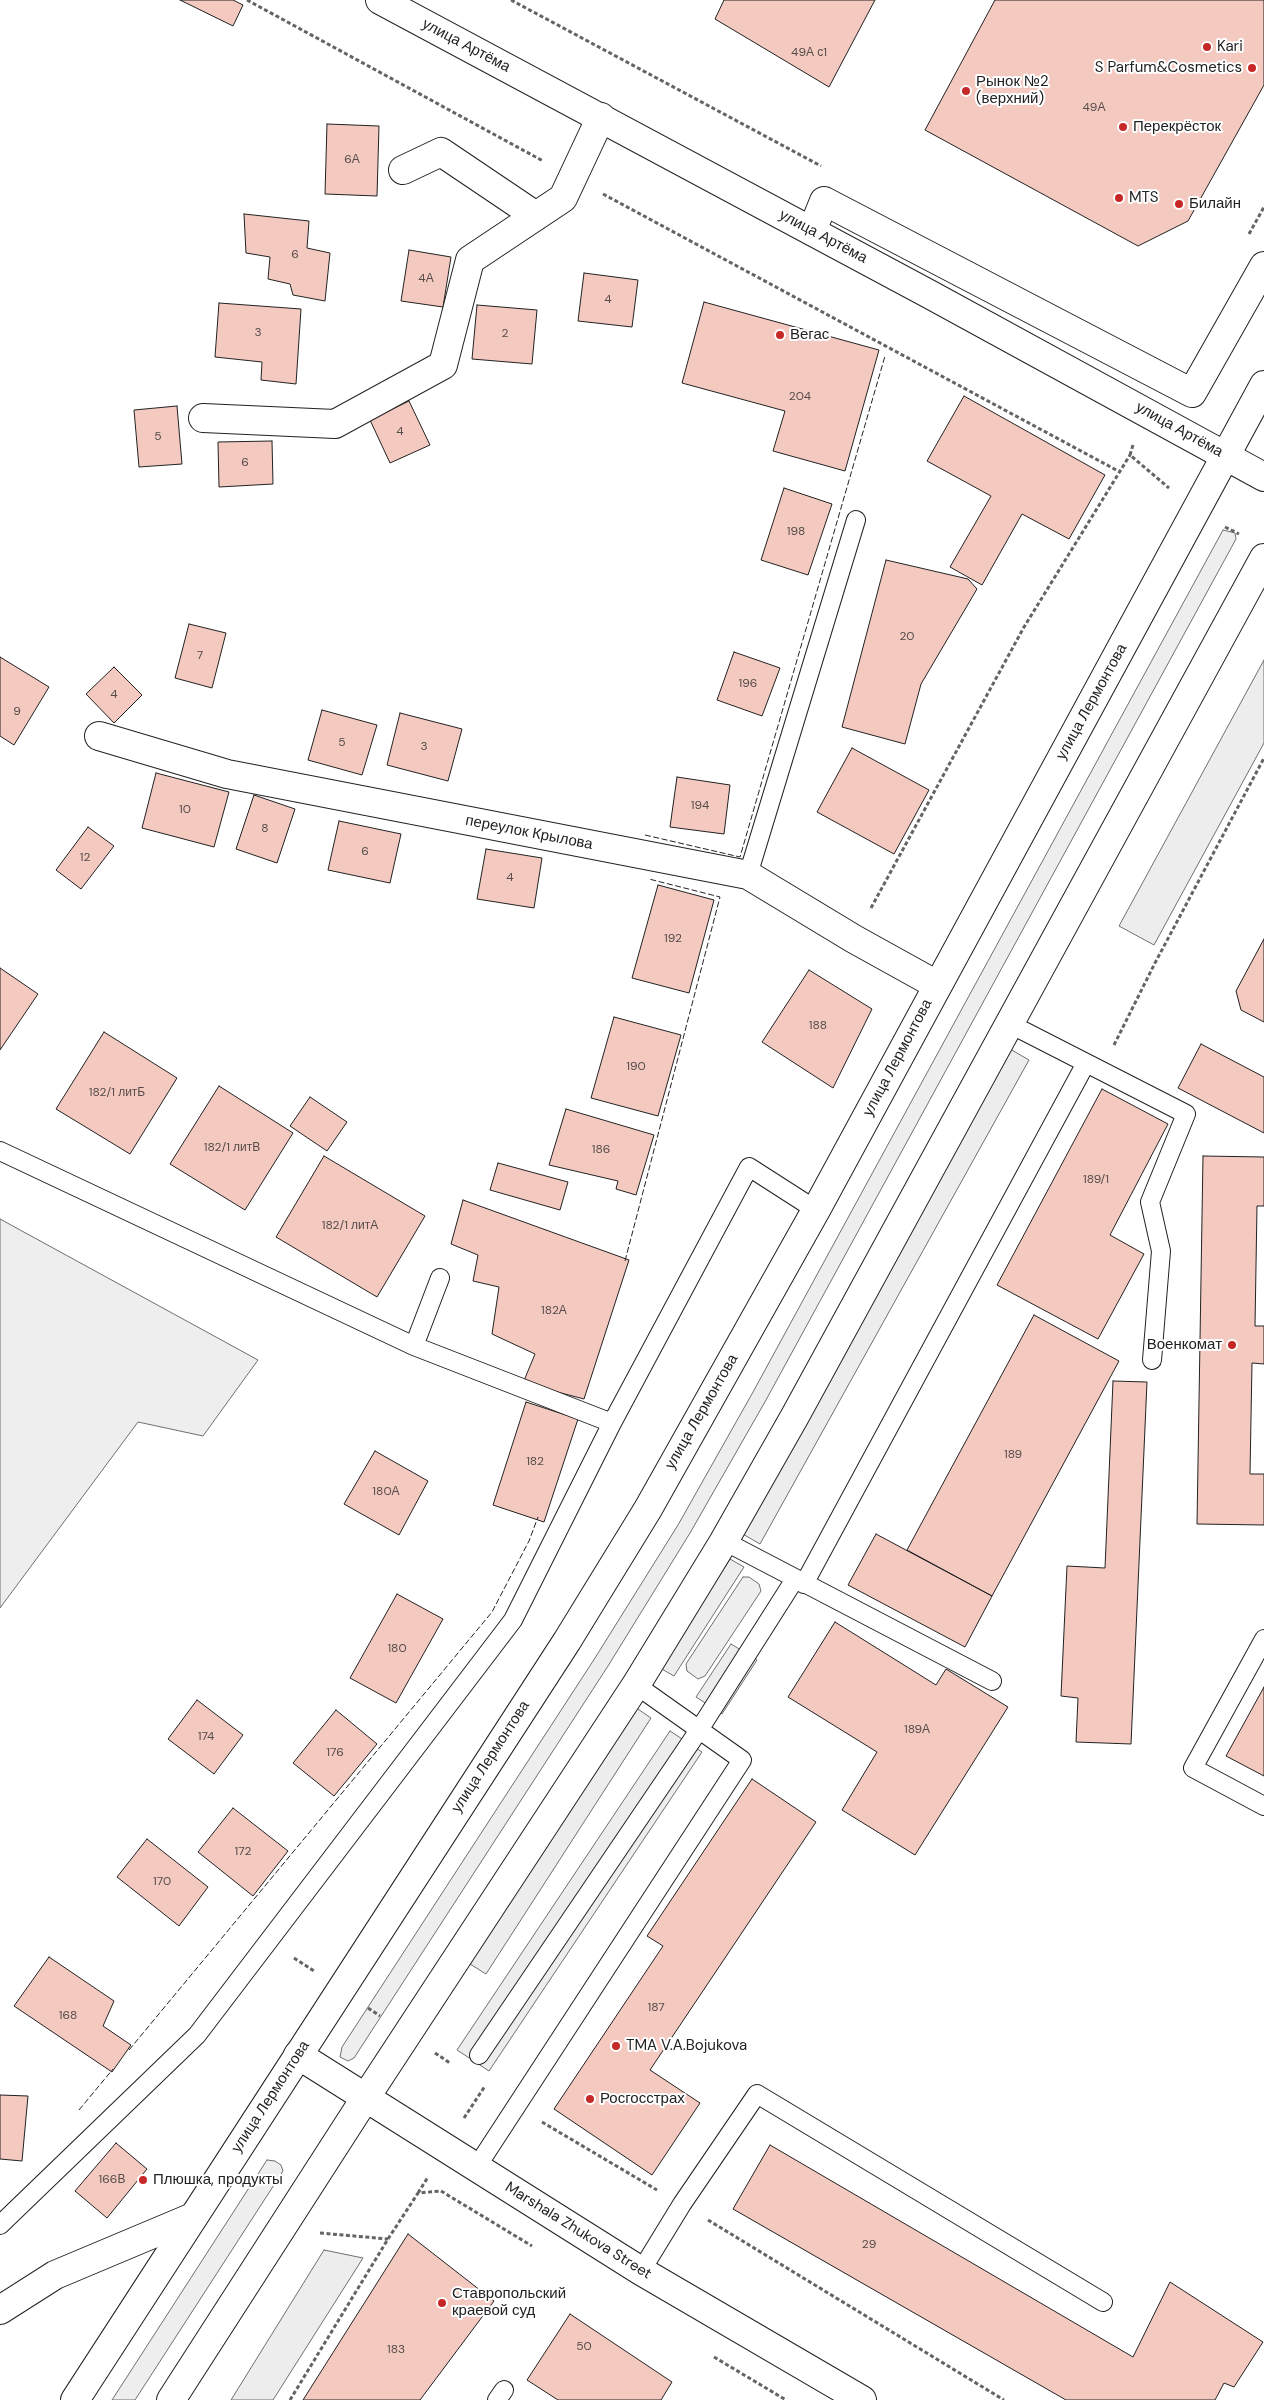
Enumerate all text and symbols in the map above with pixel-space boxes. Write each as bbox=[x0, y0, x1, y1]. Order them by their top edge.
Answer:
street label: улица Артёма bbox=[419, 15, 513, 77]
place label: Kari bbox=[1217, 38, 1243, 56]
marker: Kari bbox=[1201, 41, 1213, 53]
house number: 49А с1 bbox=[791, 46, 827, 60]
place label: S Parfum&Cosmetics bbox=[1095, 59, 1242, 77]
marker: S Parfum&Cosmetics bbox=[1246, 62, 1258, 74]
place label: Рынок №2 (верхний) bbox=[976, 73, 1049, 108]
marker: Рынок №2 (верхний) bbox=[960, 85, 972, 97]
house number: 49А bbox=[1083, 101, 1105, 115]
place label: Перекрёсток bbox=[1133, 118, 1221, 136]
marker: Перекрёсток bbox=[1117, 121, 1129, 133]
house number: 6А bbox=[344, 153, 360, 167]
place label: MTS bbox=[1129, 189, 1158, 207]
marker: MTS bbox=[1113, 192, 1125, 204]
place label: Билайн bbox=[1189, 195, 1241, 213]
marker: Билайн bbox=[1173, 198, 1185, 210]
street label: улица Артёма bbox=[776, 206, 870, 268]
house number: 6 bbox=[291, 248, 299, 262]
house number: 4А bbox=[418, 272, 434, 286]
house number: 4 bbox=[604, 293, 612, 307]
house number: 3 bbox=[254, 326, 262, 340]
place label: Вегас bbox=[790, 326, 829, 344]
house number: 2 bbox=[502, 327, 508, 341]
marker: Вегас bbox=[774, 329, 786, 341]
house number: 204 bbox=[789, 390, 811, 404]
street label: улица Артёма bbox=[1132, 399, 1226, 461]
house number: 4 bbox=[396, 425, 404, 439]
house number: 5 bbox=[154, 430, 162, 444]
house number: 6 bbox=[241, 456, 249, 470]
house number: 198 bbox=[787, 525, 805, 539]
house number: 20 bbox=[900, 630, 914, 644]
street label: улица Лермонтова bbox=[1053, 641, 1131, 763]
house number: 7 bbox=[197, 649, 203, 663]
house number: 196 bbox=[739, 677, 757, 691]
house number: 4 bbox=[110, 688, 118, 702]
house number: 9 bbox=[13, 705, 21, 719]
house number: 5 bbox=[338, 736, 346, 750]
house number: 3 bbox=[420, 740, 428, 754]
house number: 194 bbox=[691, 799, 709, 813]
house number: 10 bbox=[179, 803, 191, 817]
street label: переулок Крылова bbox=[464, 812, 594, 854]
house number: 8 bbox=[261, 822, 269, 836]
house number: 6 bbox=[361, 845, 369, 859]
house number: 12 bbox=[80, 851, 90, 865]
house number: 4 bbox=[506, 871, 514, 885]
house number: 192 bbox=[664, 932, 682, 946]
street label: улица Лермонтова bbox=[860, 996, 936, 1120]
house number: 188 bbox=[809, 1019, 827, 1033]
house number: 190 bbox=[626, 1060, 646, 1074]
house number: 182/1 литБ bbox=[89, 1086, 145, 1100]
house number: 182/1 литВ bbox=[204, 1141, 260, 1155]
house number: 186 bbox=[592, 1143, 610, 1157]
house number: 189/1 bbox=[1083, 1173, 1109, 1187]
house number: 182/1 литА bbox=[322, 1219, 378, 1233]
house number: 182А bbox=[541, 1304, 567, 1318]
place label: Военкомат bbox=[1147, 1336, 1222, 1354]
marker: Военкомат bbox=[1226, 1339, 1238, 1351]
street label: улица Лермонтова bbox=[662, 1351, 742, 1473]
house number: 189 bbox=[1004, 1448, 1022, 1462]
house number: 182 bbox=[526, 1455, 544, 1469]
house number: 180А bbox=[372, 1485, 400, 1499]
house number: 180 bbox=[387, 1642, 407, 1656]
street label: улица Лермонтова bbox=[448, 1698, 534, 1816]
house number: 189А bbox=[904, 1723, 930, 1737]
house number: 174 bbox=[198, 1730, 214, 1744]
house number: 176 bbox=[326, 1746, 344, 1760]
house number: 172 bbox=[235, 1845, 251, 1859]
house number: 170 bbox=[153, 1875, 171, 1889]
house number: 187 bbox=[647, 2001, 665, 2015]
house number: 168 bbox=[59, 2009, 77, 2023]
place label: TMA V.A.Bojukova bbox=[626, 2037, 747, 2055]
street label: улица Лермонтова bbox=[228, 2038, 314, 2156]
marker: TMA V.A.Bojukova bbox=[610, 2040, 622, 2052]
place label: Росгосстрах bbox=[600, 2090, 685, 2108]
marker: Росгосстрах bbox=[584, 2093, 596, 2105]
place label: Плюшка, продукты bbox=[153, 2171, 283, 2189]
house number: 166В bbox=[99, 2173, 125, 2187]
marker: Плюшка, продукты bbox=[137, 2174, 149, 2186]
street label: Marshala Zhukova Street bbox=[501, 2179, 655, 2283]
house number: 29 bbox=[862, 2238, 876, 2252]
place label: Ставропольский краевой суд bbox=[452, 2285, 566, 2320]
marker: Ставропольский краевой суд bbox=[436, 2297, 448, 2309]
house number: 50 bbox=[576, 2340, 592, 2354]
house number: 183 bbox=[387, 2343, 405, 2357]

